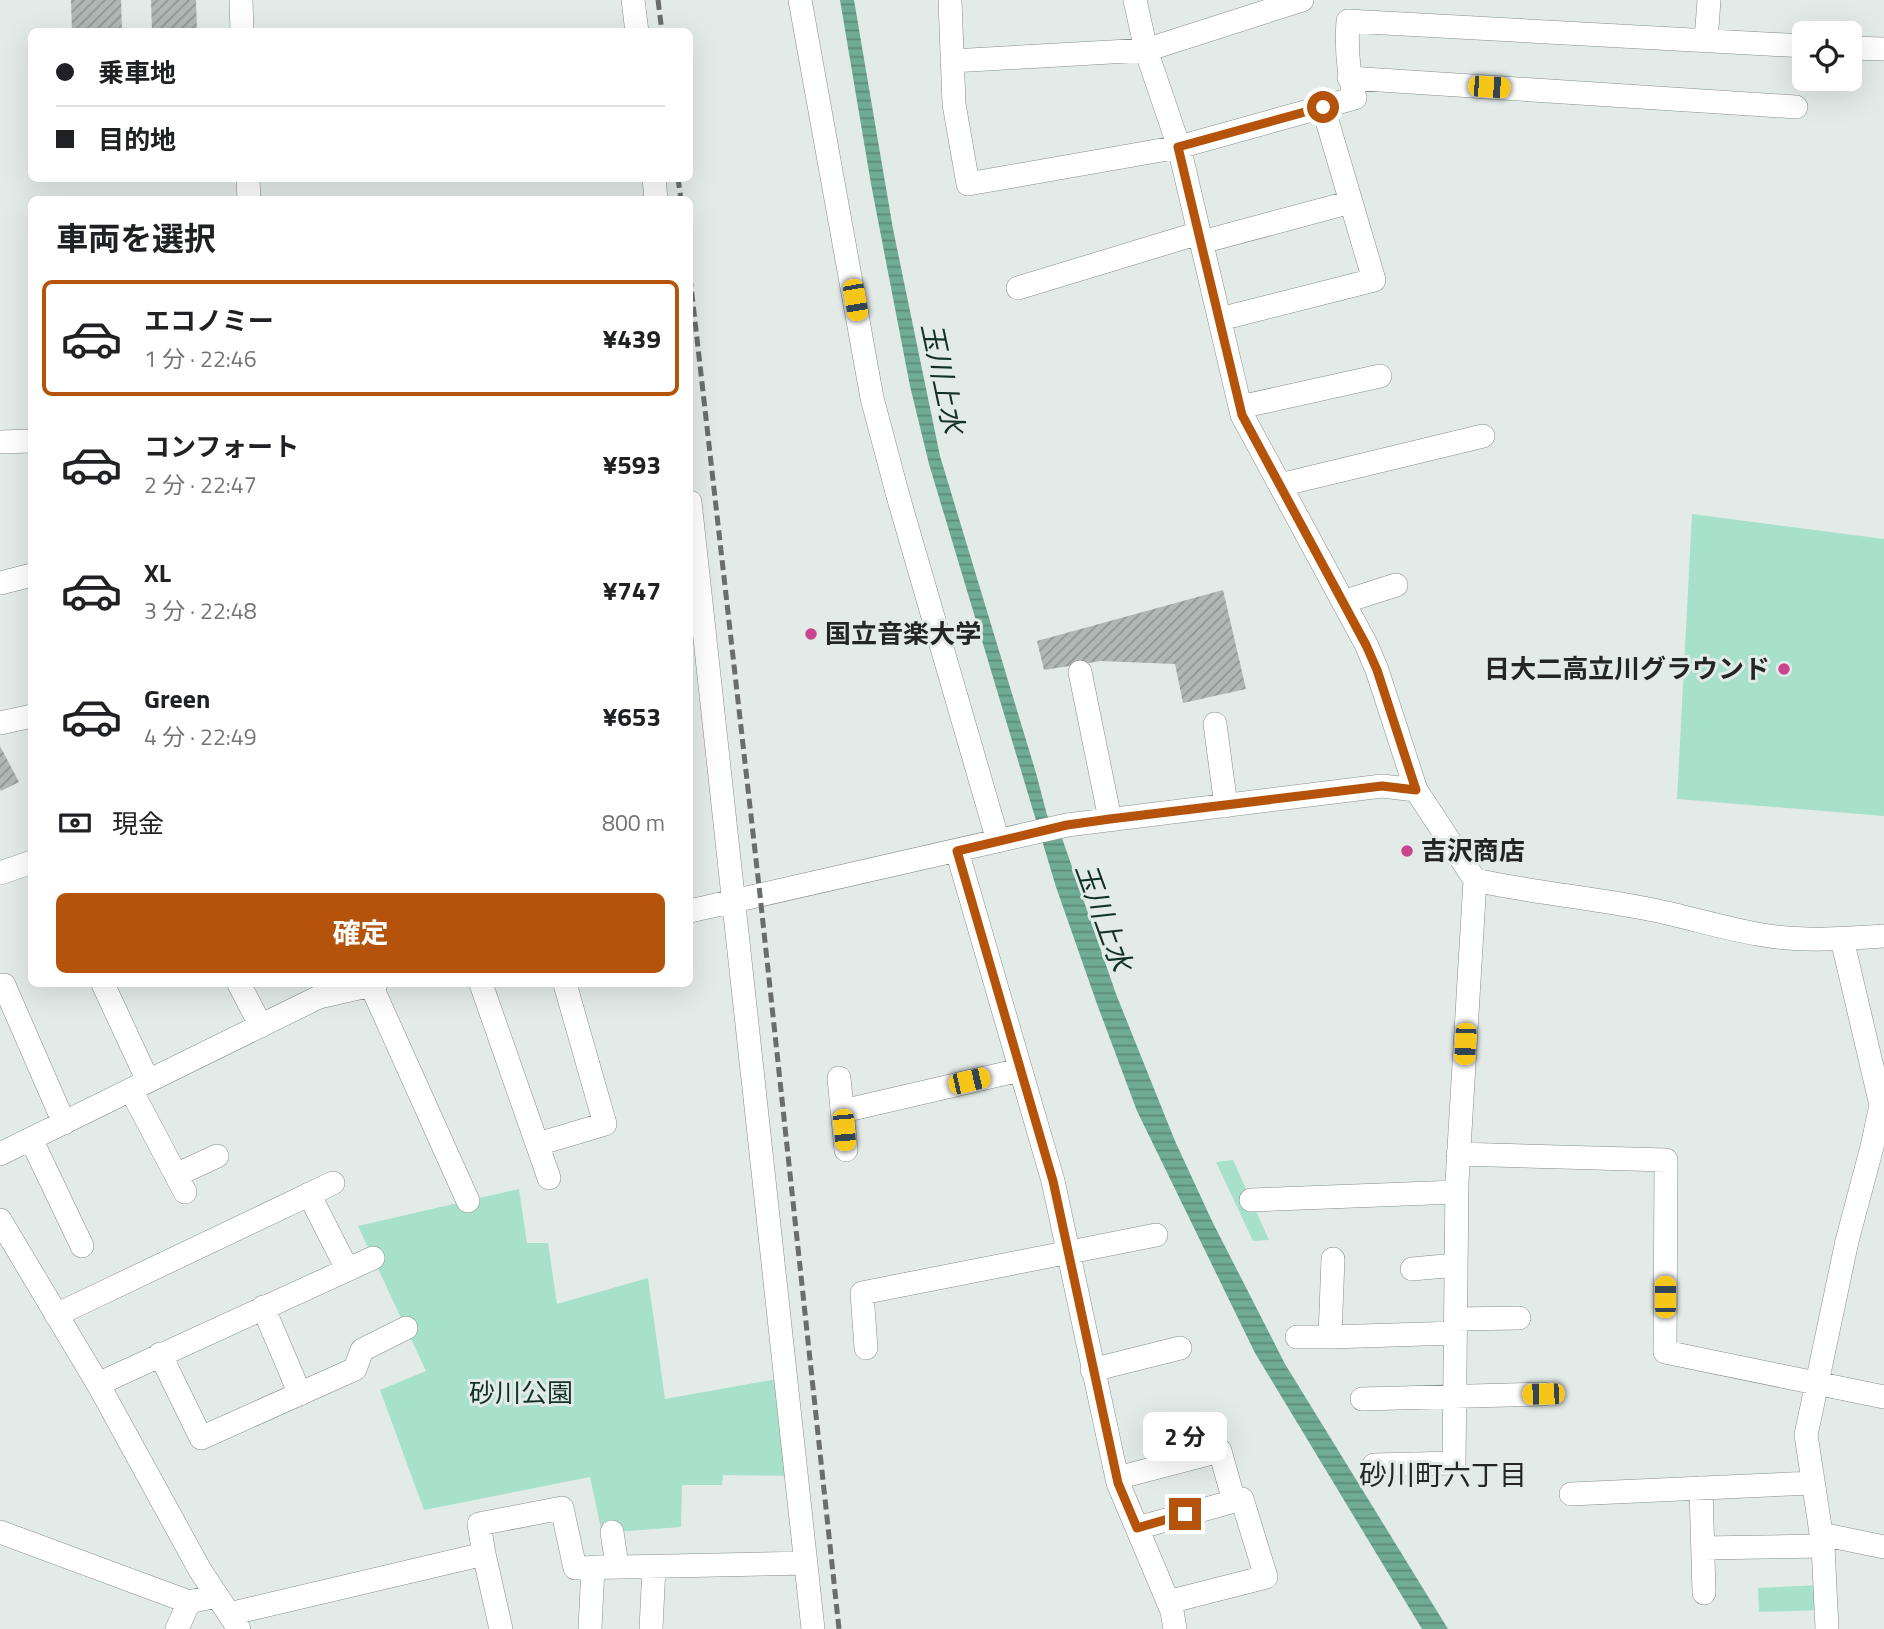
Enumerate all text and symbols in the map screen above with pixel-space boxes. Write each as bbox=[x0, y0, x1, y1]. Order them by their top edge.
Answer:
map controls bbox=[1792, 21, 1862, 91]
button: locate bbox=[1792, 21, 1862, 91]
text: 乗車地 bbox=[98, 53, 176, 92]
car bbox=[1468, 75, 1511, 99]
route start bbox=[1307, 91, 1339, 123]
text: 目的地 bbox=[98, 120, 176, 159]
text: 車両を選択 bbox=[56, 214, 216, 262]
car bbox=[842, 277, 869, 323]
text: エコノミー bbox=[144, 301, 274, 340]
icon: car bbox=[60, 307, 123, 370]
text: ¥439 bbox=[603, 319, 661, 358]
water label: 玉川上水 bbox=[911, 319, 977, 440]
text: 1 分 · 22:46 bbox=[144, 341, 257, 376]
text: コンフォート bbox=[144, 427, 299, 466]
icon: car bbox=[60, 433, 123, 496]
text: ¥593 bbox=[603, 445, 661, 484]
text: 2 分 · 22:47 bbox=[144, 467, 257, 502]
text: XL bbox=[144, 553, 171, 592]
icon: car bbox=[60, 559, 123, 622]
text: ¥747 bbox=[603, 571, 661, 610]
text: 3 分 · 22:48 bbox=[144, 593, 257, 628]
place label: 国立音楽大学 bbox=[825, 614, 981, 653]
marker: 国立音楽大学 bbox=[803, 626, 819, 642]
place label: 日大二高立川グラウンド bbox=[1484, 649, 1770, 688]
marker: 日大二高立川グラウンド bbox=[1776, 661, 1792, 677]
text: Green bbox=[144, 679, 210, 718]
icon: car bbox=[60, 685, 123, 748]
text: ¥653 bbox=[603, 697, 661, 736]
text: 4 分 · 22:49 bbox=[144, 719, 257, 754]
icon: cash bbox=[56, 804, 94, 842]
text: 現金 bbox=[112, 804, 164, 843]
text: 800 m bbox=[602, 805, 665, 840]
place label: 吉沢商店 bbox=[1421, 831, 1525, 870]
marker: 吉沢商店 bbox=[1399, 843, 1415, 859]
water label: 玉川上水 bbox=[1065, 857, 1145, 980]
button: 確定 bbox=[56, 893, 665, 973]
car bbox=[1454, 1022, 1477, 1066]
car bbox=[947, 1066, 992, 1096]
car bbox=[832, 1108, 857, 1152]
car bbox=[1655, 1276, 1676, 1318]
park label: 砂川公園 bbox=[469, 1373, 573, 1412]
car bbox=[1522, 1383, 1565, 1405]
callout: 2 分 bbox=[1143, 1412, 1227, 1462]
text: 2 分 bbox=[1165, 1419, 1205, 1454]
district label: 砂川町六丁目 bbox=[1359, 1453, 1527, 1496]
route end bbox=[1169, 1498, 1201, 1530]

